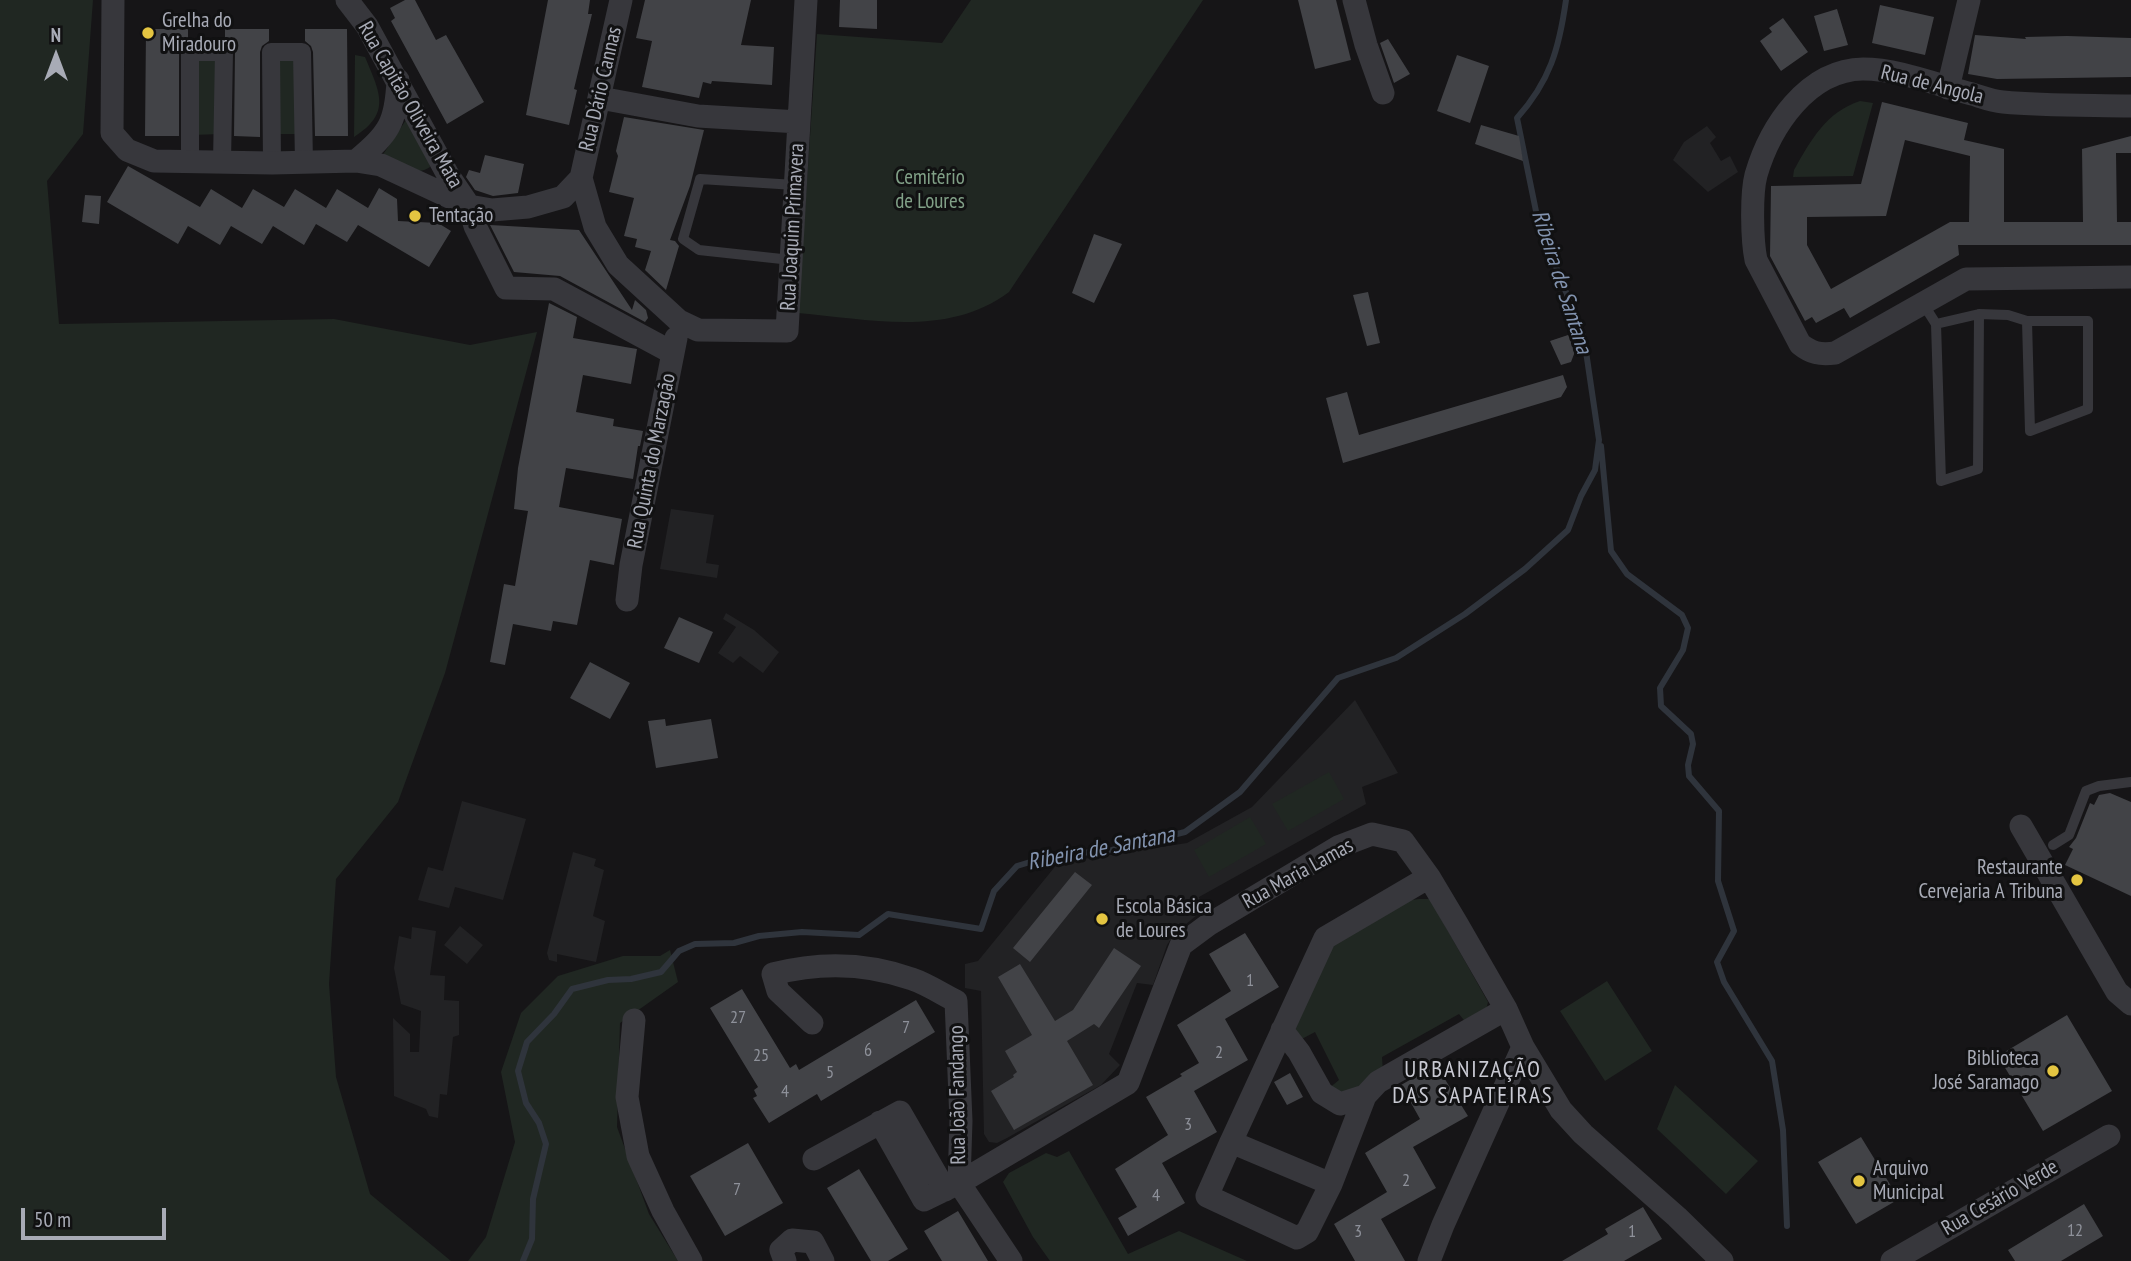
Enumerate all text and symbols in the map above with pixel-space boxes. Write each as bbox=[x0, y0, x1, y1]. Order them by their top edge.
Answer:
place label: Grelha do Miradouro bbox=[162, 8, 236, 58]
street label: Rua Capitão Oliveira Mata bbox=[352, 17, 468, 193]
north arrow bbox=[21, 21, 91, 91]
text: N bbox=[51, 23, 61, 47]
street label: Rua Dário Cannas bbox=[574, 24, 628, 154]
marker: Grelha do Miradouro bbox=[140, 25, 156, 41]
street label: Rua de Angola bbox=[1878, 60, 1986, 110]
street label: Rua Joaquim Primavera bbox=[776, 143, 810, 311]
park label: Cemitério de Loures bbox=[895, 165, 965, 215]
place label: Tentação bbox=[429, 203, 493, 229]
water label: Ribeira de Santana bbox=[1525, 207, 1597, 357]
marker: Tentação bbox=[407, 208, 423, 224]
street label: Rua Quinta do Marzagão bbox=[623, 371, 681, 551]
water label: Ribeira de Santana bbox=[1025, 821, 1177, 877]
street label: Rua Maria Lamas bbox=[1238, 833, 1358, 915]
place label: Restaurante Cervejaria A Tribuna bbox=[1918, 855, 2063, 905]
marker: Restaurante Cervejaria A Tribuna bbox=[2069, 872, 2085, 888]
place label: Escola Básica de Loures bbox=[1116, 894, 1212, 944]
marker: Escola Básica de Loures bbox=[1094, 911, 1110, 927]
house number: 1 bbox=[1246, 970, 1254, 992]
house number: 27 bbox=[730, 1007, 746, 1029]
house number: 7 bbox=[902, 1017, 910, 1039]
street label: Rua João Fandango bbox=[944, 1025, 972, 1165]
house number: 6 bbox=[864, 1040, 872, 1062]
house number: 2 bbox=[1215, 1042, 1223, 1064]
house number: 25 bbox=[753, 1045, 769, 1067]
place label: Biblioteca José Saramago bbox=[1933, 1046, 2039, 1096]
district label: URBANIZAÇÃO DAS SAPATEIRAS bbox=[1394, 1056, 1552, 1110]
house number: 5 bbox=[826, 1062, 834, 1084]
marker: Biblioteca José Saramago bbox=[2045, 1063, 2061, 1079]
house number: 4 bbox=[781, 1081, 789, 1103]
house number: 3 bbox=[1184, 1114, 1192, 1136]
street label: Rua Cesário Verde bbox=[1937, 1155, 2063, 1241]
place label: Arquivo Municipal bbox=[1873, 1156, 1944, 1206]
house number: 2 bbox=[1402, 1170, 1410, 1192]
marker: Arquivo Municipal bbox=[1851, 1173, 1867, 1189]
house number: 7 bbox=[733, 1179, 741, 1201]
house number: 4 bbox=[1152, 1185, 1160, 1207]
scale bar bbox=[24, 1194, 170, 1238]
text: 50 m bbox=[34, 1206, 71, 1233]
house number: 12 bbox=[2067, 1220, 2083, 1242]
house number: 3 bbox=[1354, 1221, 1362, 1243]
house number: 1 bbox=[1628, 1221, 1636, 1243]

